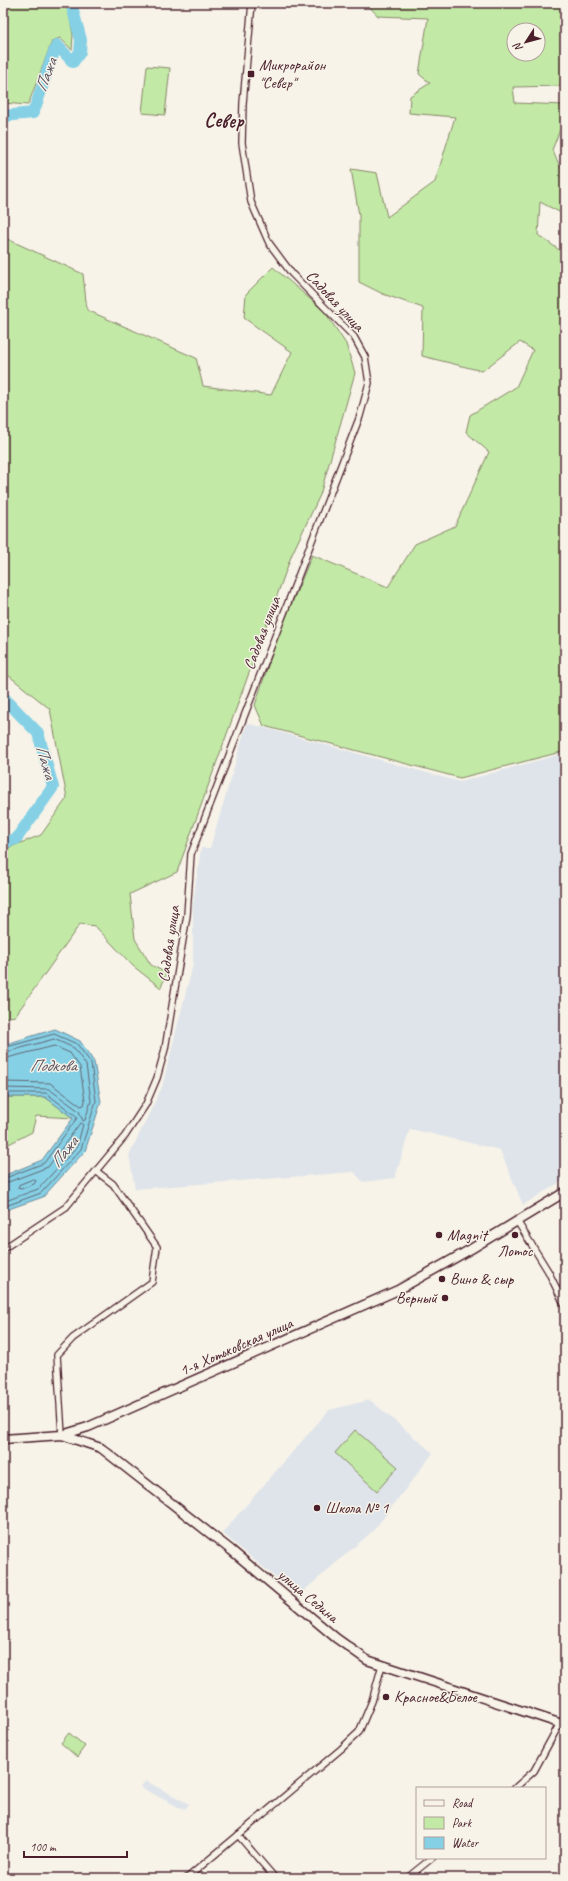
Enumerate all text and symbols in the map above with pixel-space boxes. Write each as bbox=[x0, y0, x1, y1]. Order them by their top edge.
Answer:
north arrow bbox=[506, 22, 546, 62]
text: N bbox=[509, 39, 526, 55]
water label: Пажа bbox=[30, 53, 62, 95]
place label: Микрорайон "Север" bbox=[259, 55, 327, 93]
marker: Микрорайон "Север" bbox=[246, 69, 256, 79]
district label: Север bbox=[204, 108, 245, 133]
street label: Садовая улица bbox=[302, 266, 369, 337]
street label: Садовая улица bbox=[239, 593, 285, 672]
water label: Пажа bbox=[31, 743, 61, 783]
street label: Садовая улица bbox=[154, 904, 184, 983]
water label: Подкова bbox=[30, 1055, 78, 1076]
water label: Пажа bbox=[45, 1130, 84, 1172]
place label: Magnit bbox=[447, 1225, 489, 1245]
marker: Magnit bbox=[434, 1230, 444, 1240]
marker: Лотос bbox=[510, 1230, 520, 1240]
place label: Лотос bbox=[498, 1241, 534, 1261]
place label: Вино & сыр bbox=[450, 1269, 514, 1289]
marker: Вино & сыр bbox=[437, 1274, 447, 1284]
place label: Верный bbox=[396, 1288, 438, 1308]
marker: Верный bbox=[440, 1293, 450, 1303]
street label: 1-я Хотьковская улица bbox=[176, 1312, 297, 1381]
place label: Школа № 1 bbox=[325, 1498, 389, 1518]
marker: Школа № 1 bbox=[312, 1503, 322, 1513]
street label: улица Седина bbox=[273, 1564, 343, 1628]
place label: Красное&Белое bbox=[394, 1687, 479, 1707]
marker: Красное&Белое bbox=[381, 1692, 391, 1702]
legend bbox=[416, 1787, 546, 1859]
text: Road bbox=[452, 1795, 474, 1811]
text: Park bbox=[452, 1815, 473, 1831]
scale bar bbox=[24, 1833, 127, 1859]
text: Water bbox=[452, 1835, 480, 1851]
text: 100 m bbox=[30, 1839, 57, 1855]

